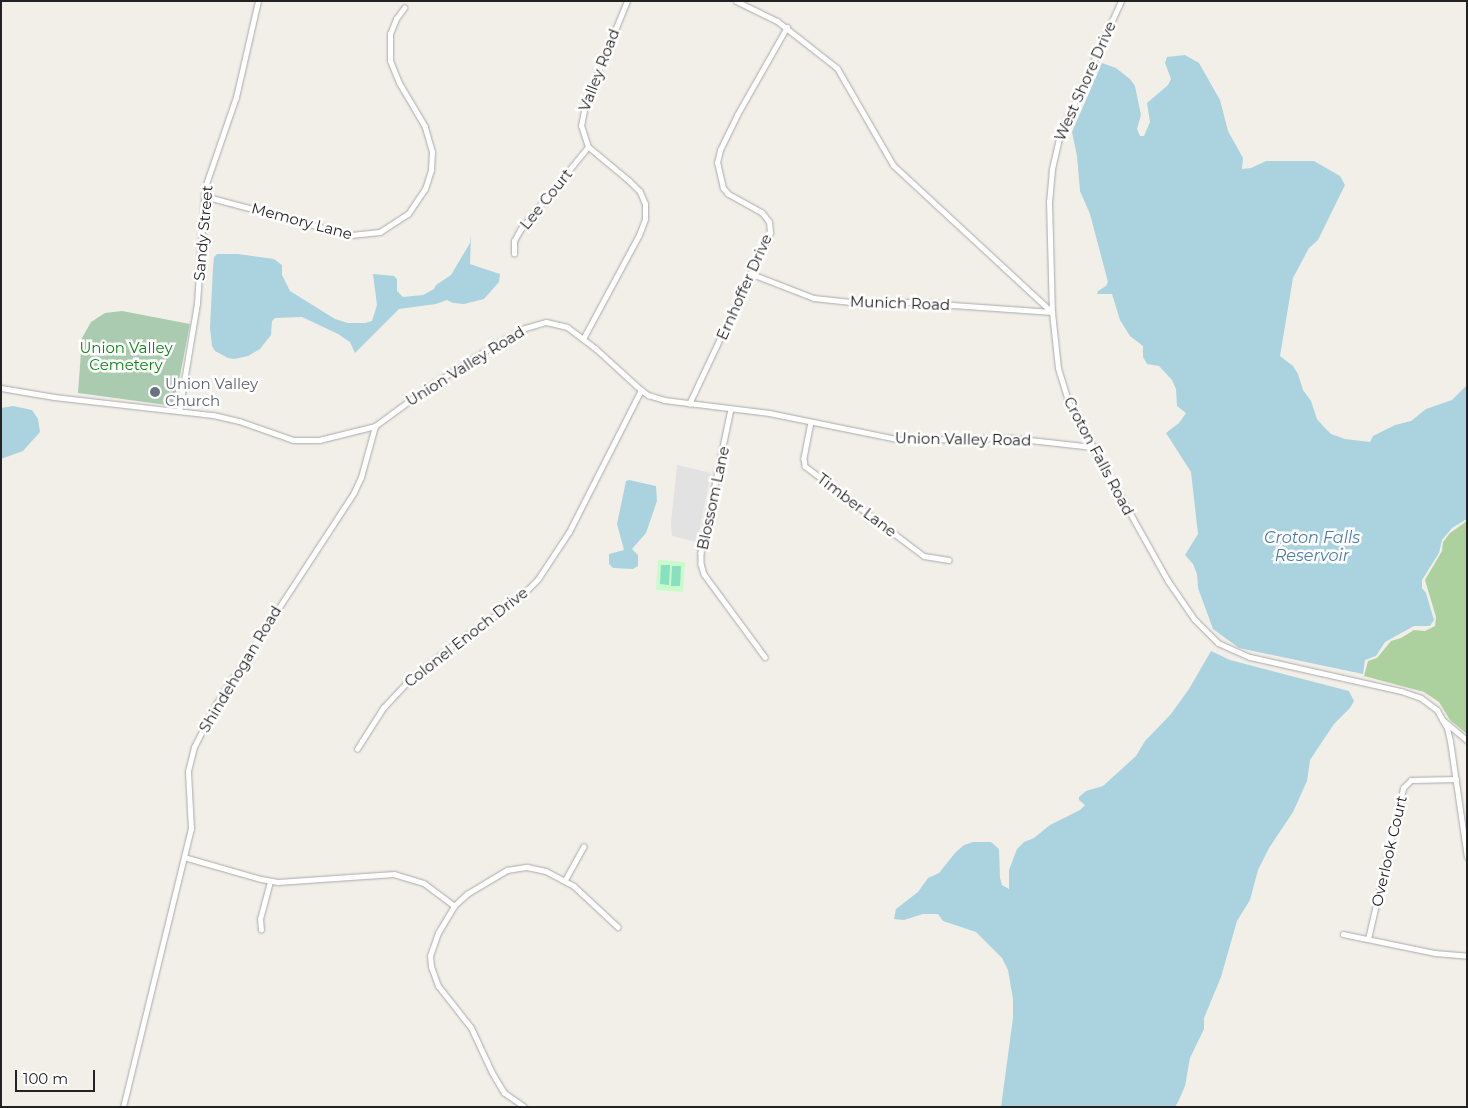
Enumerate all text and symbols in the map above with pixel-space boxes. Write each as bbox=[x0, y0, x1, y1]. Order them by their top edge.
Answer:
street label: West Shore Drive bbox=[1051, 18, 1119, 144]
street label: Valley Road bbox=[575, 26, 623, 114]
street label: Lee Court bbox=[516, 165, 576, 233]
street label: Sandy Street bbox=[190, 185, 216, 281]
street label: Memory Lane bbox=[250, 199, 354, 243]
street label: Ernhoffer Drive bbox=[713, 231, 775, 343]
street label: Munich Road bbox=[850, 292, 950, 314]
street label: Union Valley Road bbox=[402, 322, 528, 410]
park label: Union Valley Cemetery bbox=[79, 338, 173, 373]
place label: Union Valley Church bbox=[165, 374, 258, 409]
marker: Union Valley Church bbox=[149, 386, 161, 398]
street label: Croton Falls Road bbox=[1060, 394, 1138, 518]
street label: Union Valley Road bbox=[895, 429, 1031, 449]
street label: Blossom Lane bbox=[693, 445, 733, 551]
street label: Timber Lane bbox=[814, 469, 900, 541]
water label: Croton Falls Reservoir bbox=[1264, 528, 1360, 566]
street label: Colonel Enoch Drive bbox=[401, 583, 531, 691]
street label: Shindehogan Road bbox=[195, 602, 285, 736]
street label: Overlook Court bbox=[1367, 794, 1411, 908]
scale bar bbox=[18, 1060, 98, 1092]
text: 100 m bbox=[23, 1069, 68, 1088]

